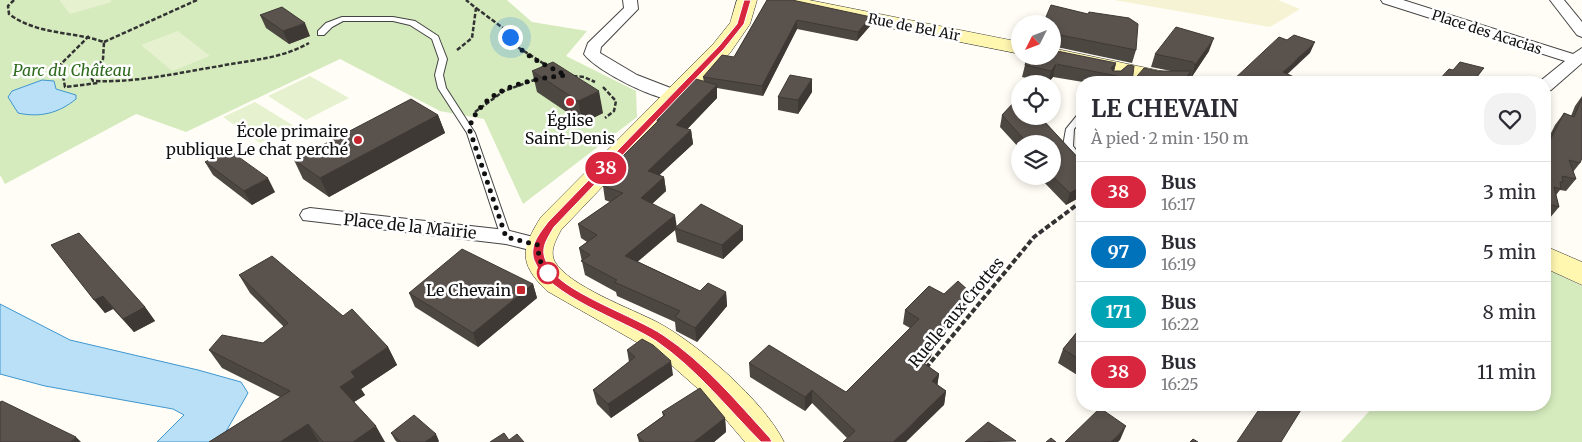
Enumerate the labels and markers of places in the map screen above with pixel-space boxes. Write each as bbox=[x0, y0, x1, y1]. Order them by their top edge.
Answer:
marker: Église Saint-Denis bbox=[564, 96, 576, 108]
place label: Église Saint-Denis bbox=[525, 110, 615, 148]
place label: École primaire publique Le chat perché bbox=[166, 121, 348, 159]
marker: École primaire publique Le chat perché bbox=[352, 134, 364, 146]
unlabelled marker bbox=[537, 262, 559, 284]
place label: Le Chevain bbox=[426, 280, 511, 300]
marker: Le Chevain bbox=[515, 284, 527, 296]

